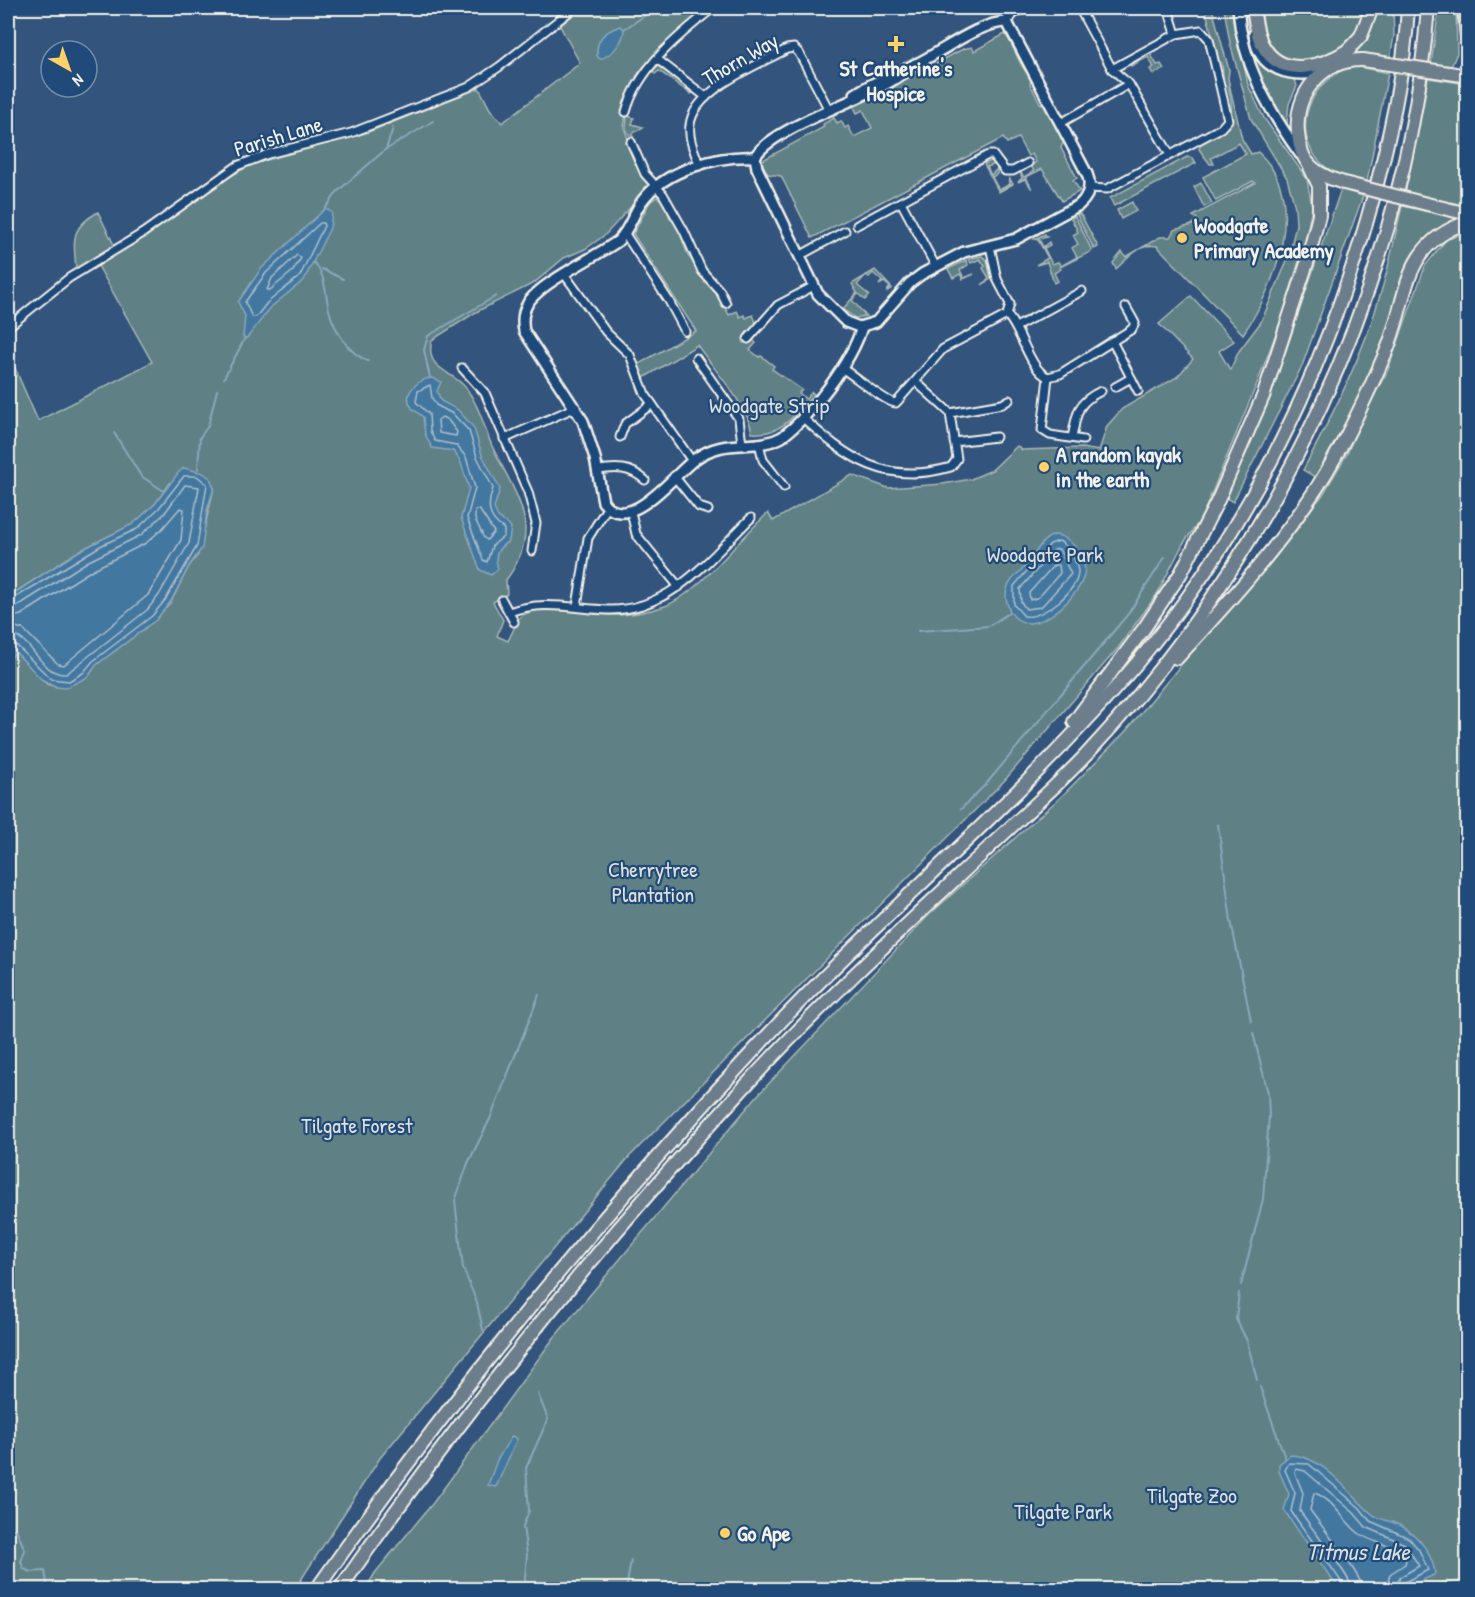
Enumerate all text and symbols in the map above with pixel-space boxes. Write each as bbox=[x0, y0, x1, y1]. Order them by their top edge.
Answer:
street label: Thorn Way bbox=[696, 25, 784, 93]
marker: St Catherine's Hospice bbox=[887, 35, 905, 53]
north arrow bbox=[39, 39, 99, 99]
place label: St Catherine's Hospice bbox=[839, 53, 953, 109]
text: N bbox=[68, 69, 89, 92]
street label: Parish Lane bbox=[230, 108, 326, 164]
place label: Woodgate Primary Academy bbox=[1194, 210, 1335, 266]
marker: Woodgate Primary Academy bbox=[1175, 231, 1189, 245]
park label: Woodgate Strip bbox=[709, 390, 830, 420]
place label: A random kayak in the earth bbox=[1056, 439, 1182, 494]
marker: A random kayak in the earth bbox=[1037, 460, 1051, 474]
park label: Woodgate Park bbox=[987, 539, 1103, 569]
park label: Cherrytree Plantation bbox=[608, 854, 698, 909]
park label: Tilgate Forest bbox=[301, 1110, 413, 1140]
park label: Tilgate Zoo bbox=[1147, 1480, 1237, 1510]
park label: Tilgate Park bbox=[1014, 1496, 1112, 1526]
place label: Go Ape bbox=[737, 1518, 791, 1549]
marker: Go Ape bbox=[718, 1526, 732, 1540]
water label: Titmus Lake bbox=[1306, 1535, 1411, 1567]

